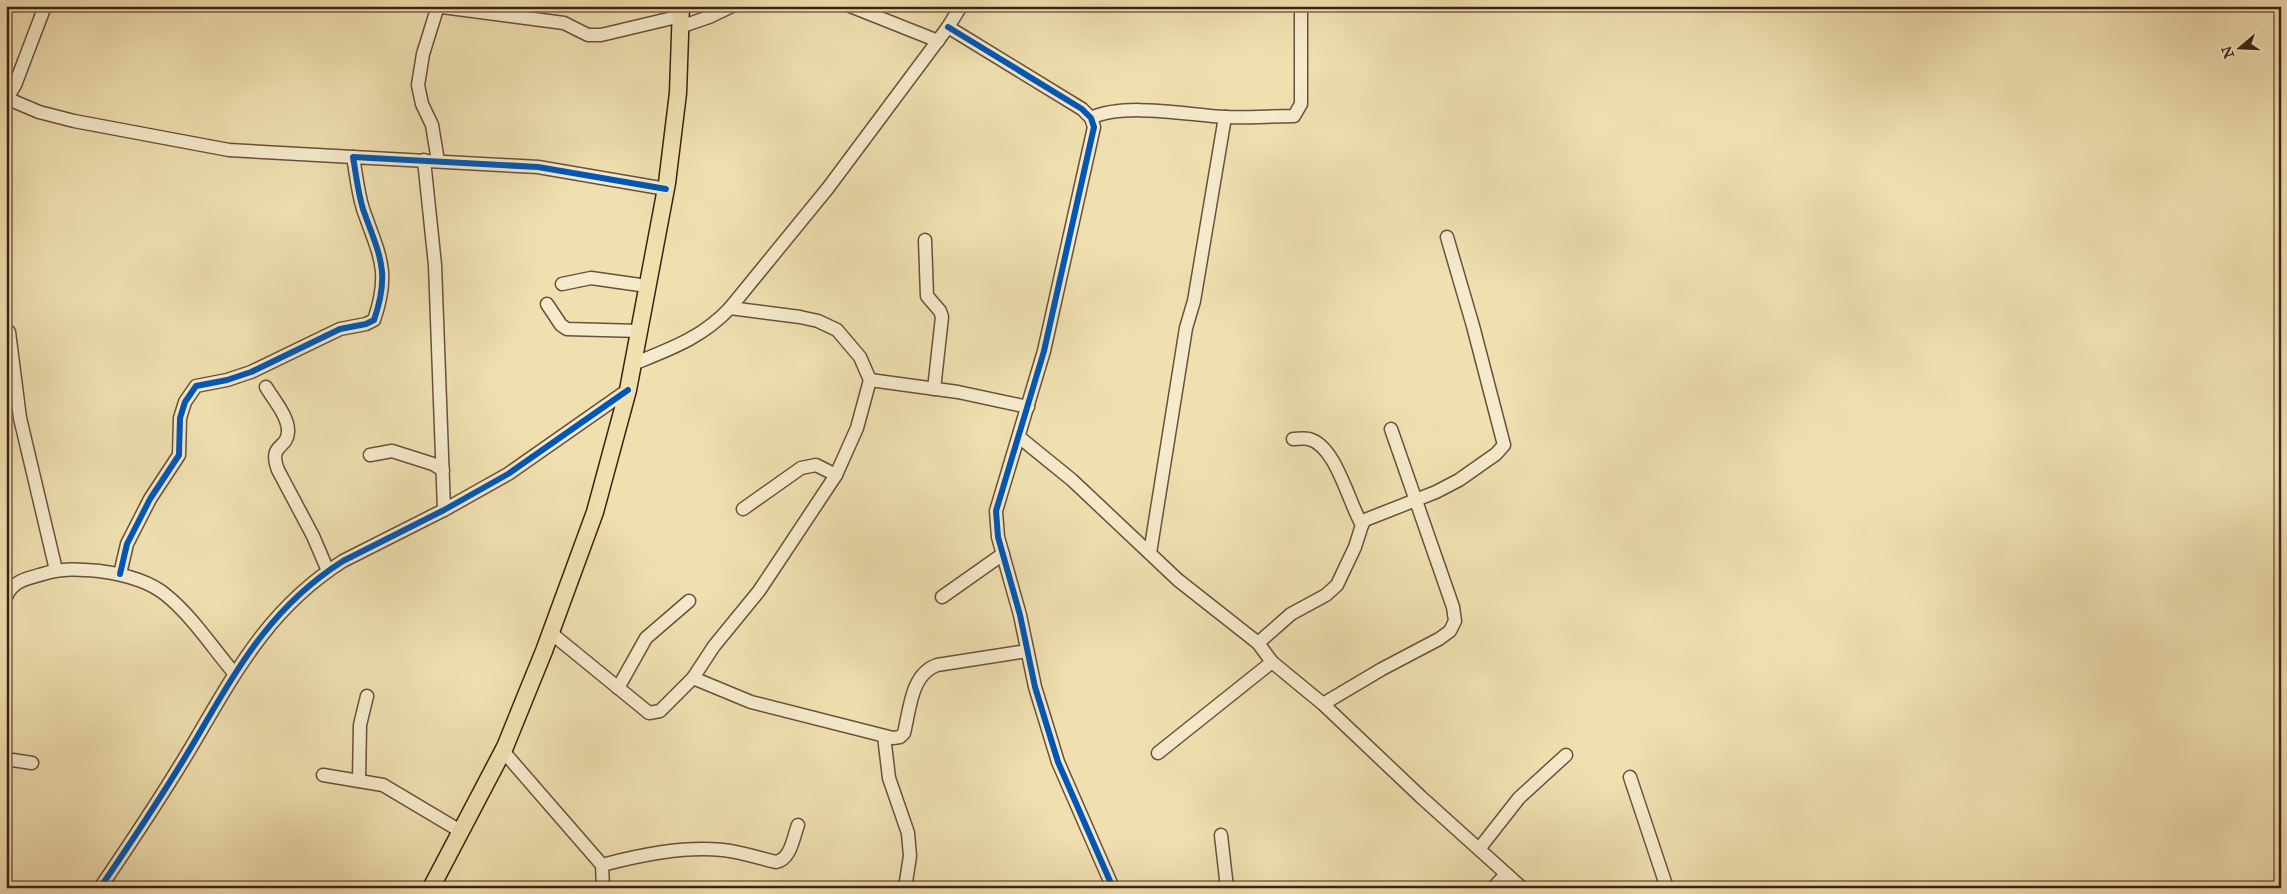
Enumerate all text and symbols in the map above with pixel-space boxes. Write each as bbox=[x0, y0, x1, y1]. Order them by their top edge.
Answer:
north arrow bbox=[2214, 22, 2264, 72]
text: N bbox=[2218, 44, 2238, 60]

